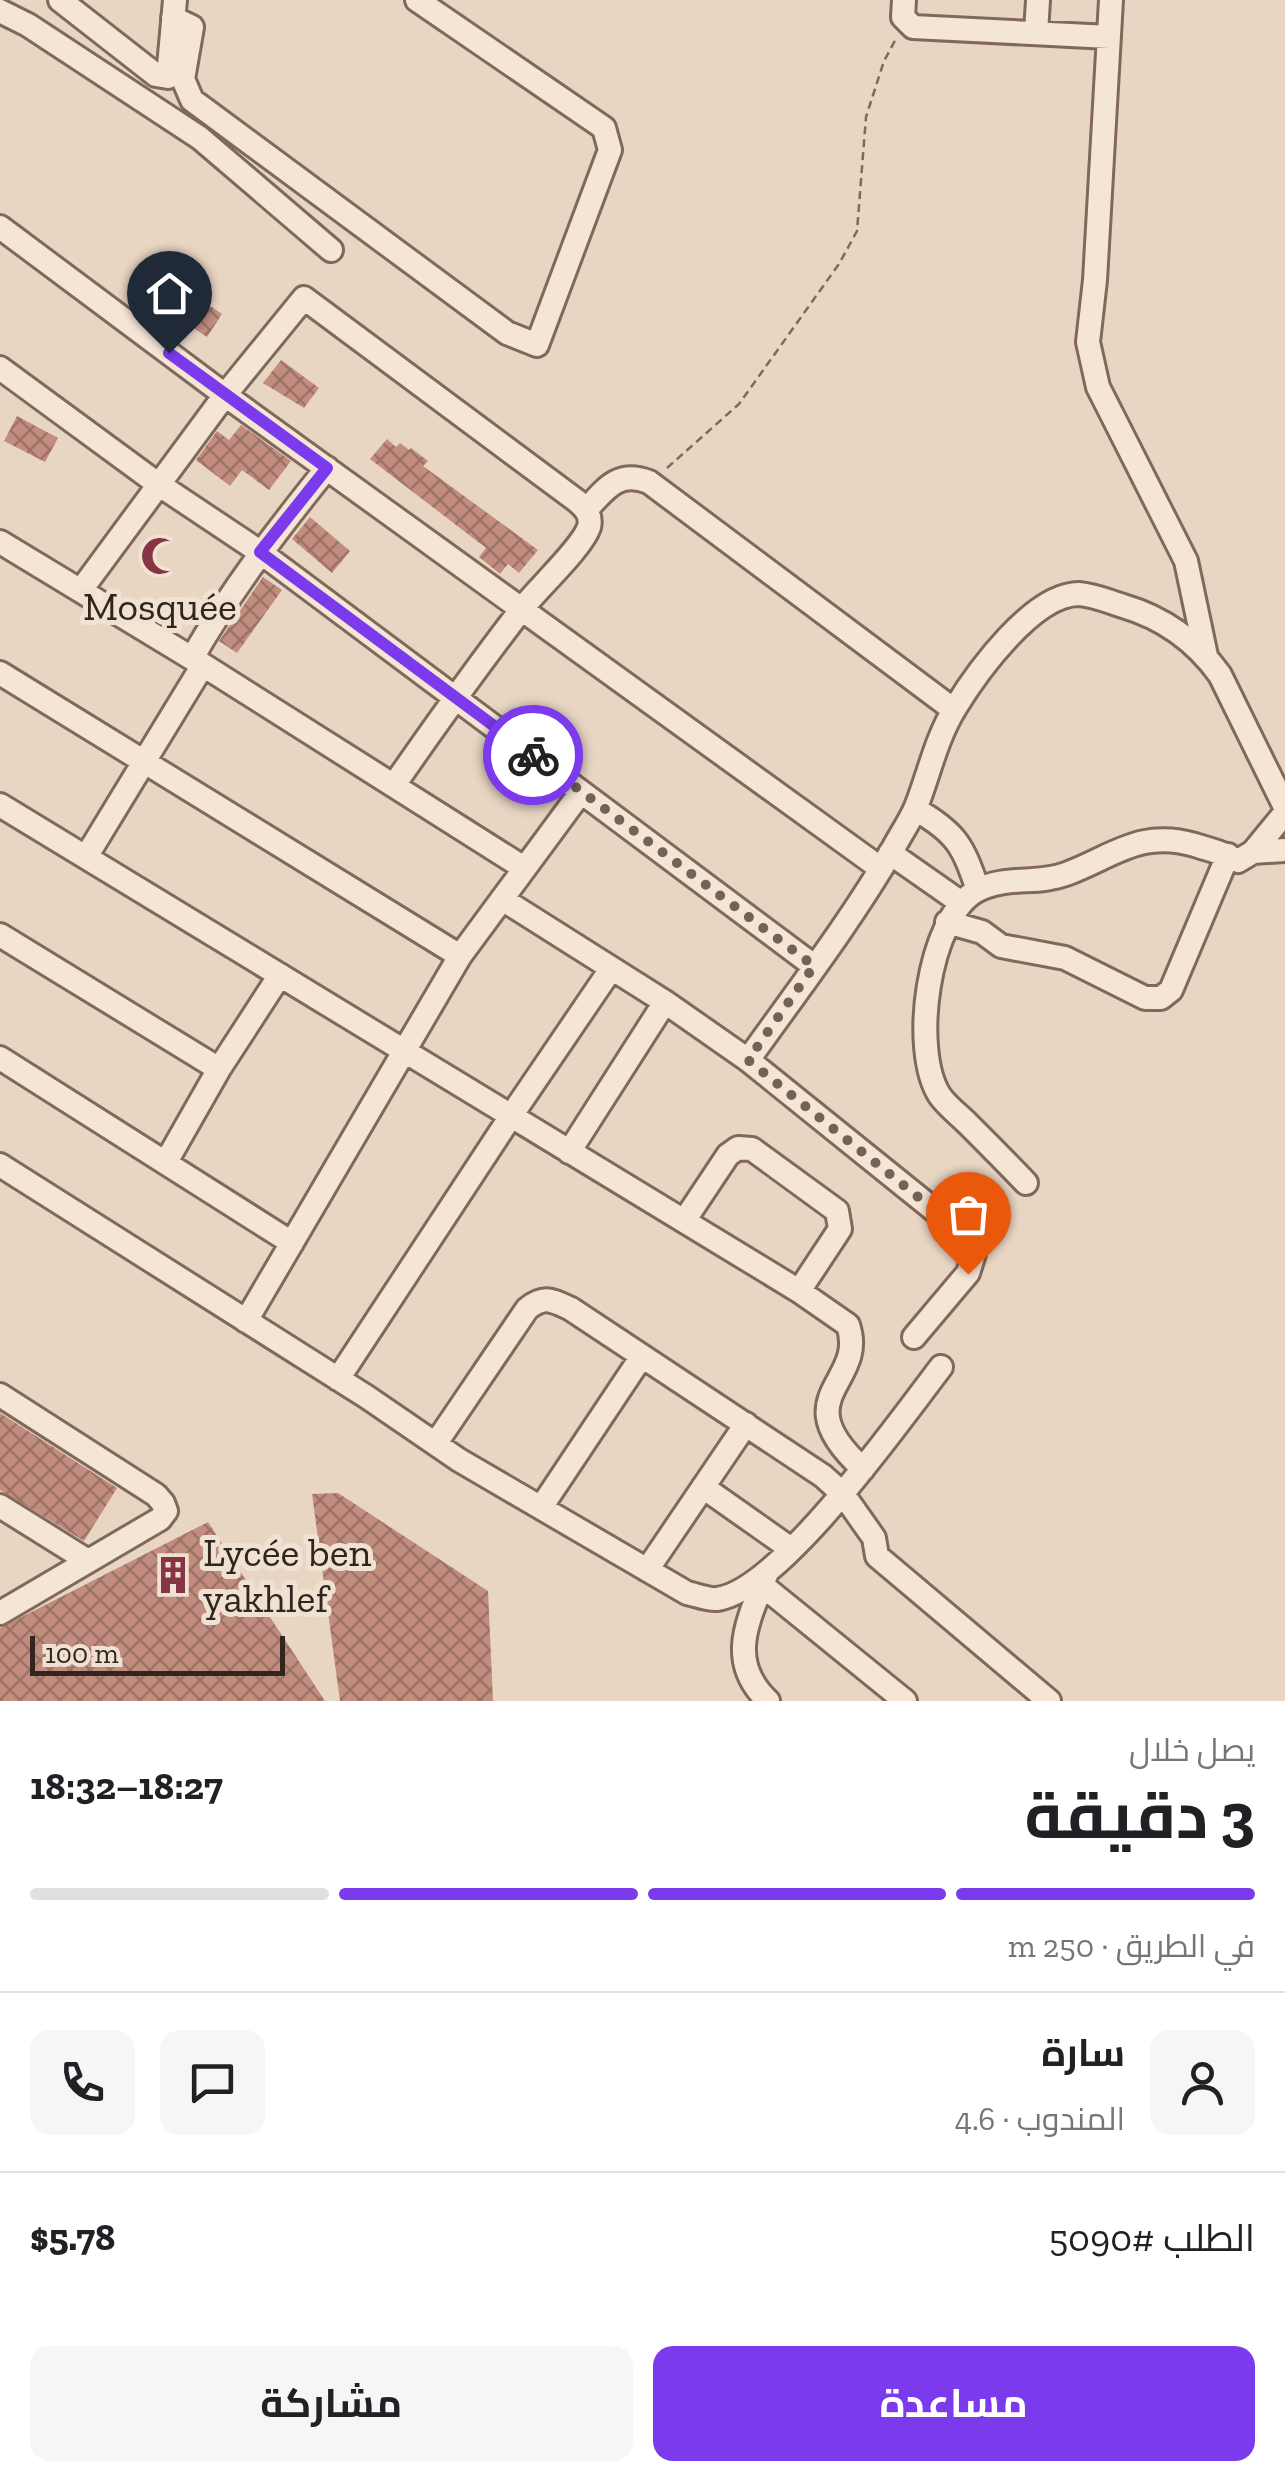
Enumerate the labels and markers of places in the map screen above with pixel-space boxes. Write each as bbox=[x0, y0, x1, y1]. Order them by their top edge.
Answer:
pin bbox=[127, 251, 212, 354]
mosque icon: Mosquée bbox=[139, 535, 181, 577]
place label: Mosquée bbox=[83, 582, 237, 630]
pin bbox=[926, 1172, 1011, 1275]
place label: Lycée ben yakhlef bbox=[203, 1528, 371, 1622]
building icon: Lycée ben yakhlef bbox=[152, 1554, 194, 1596]

